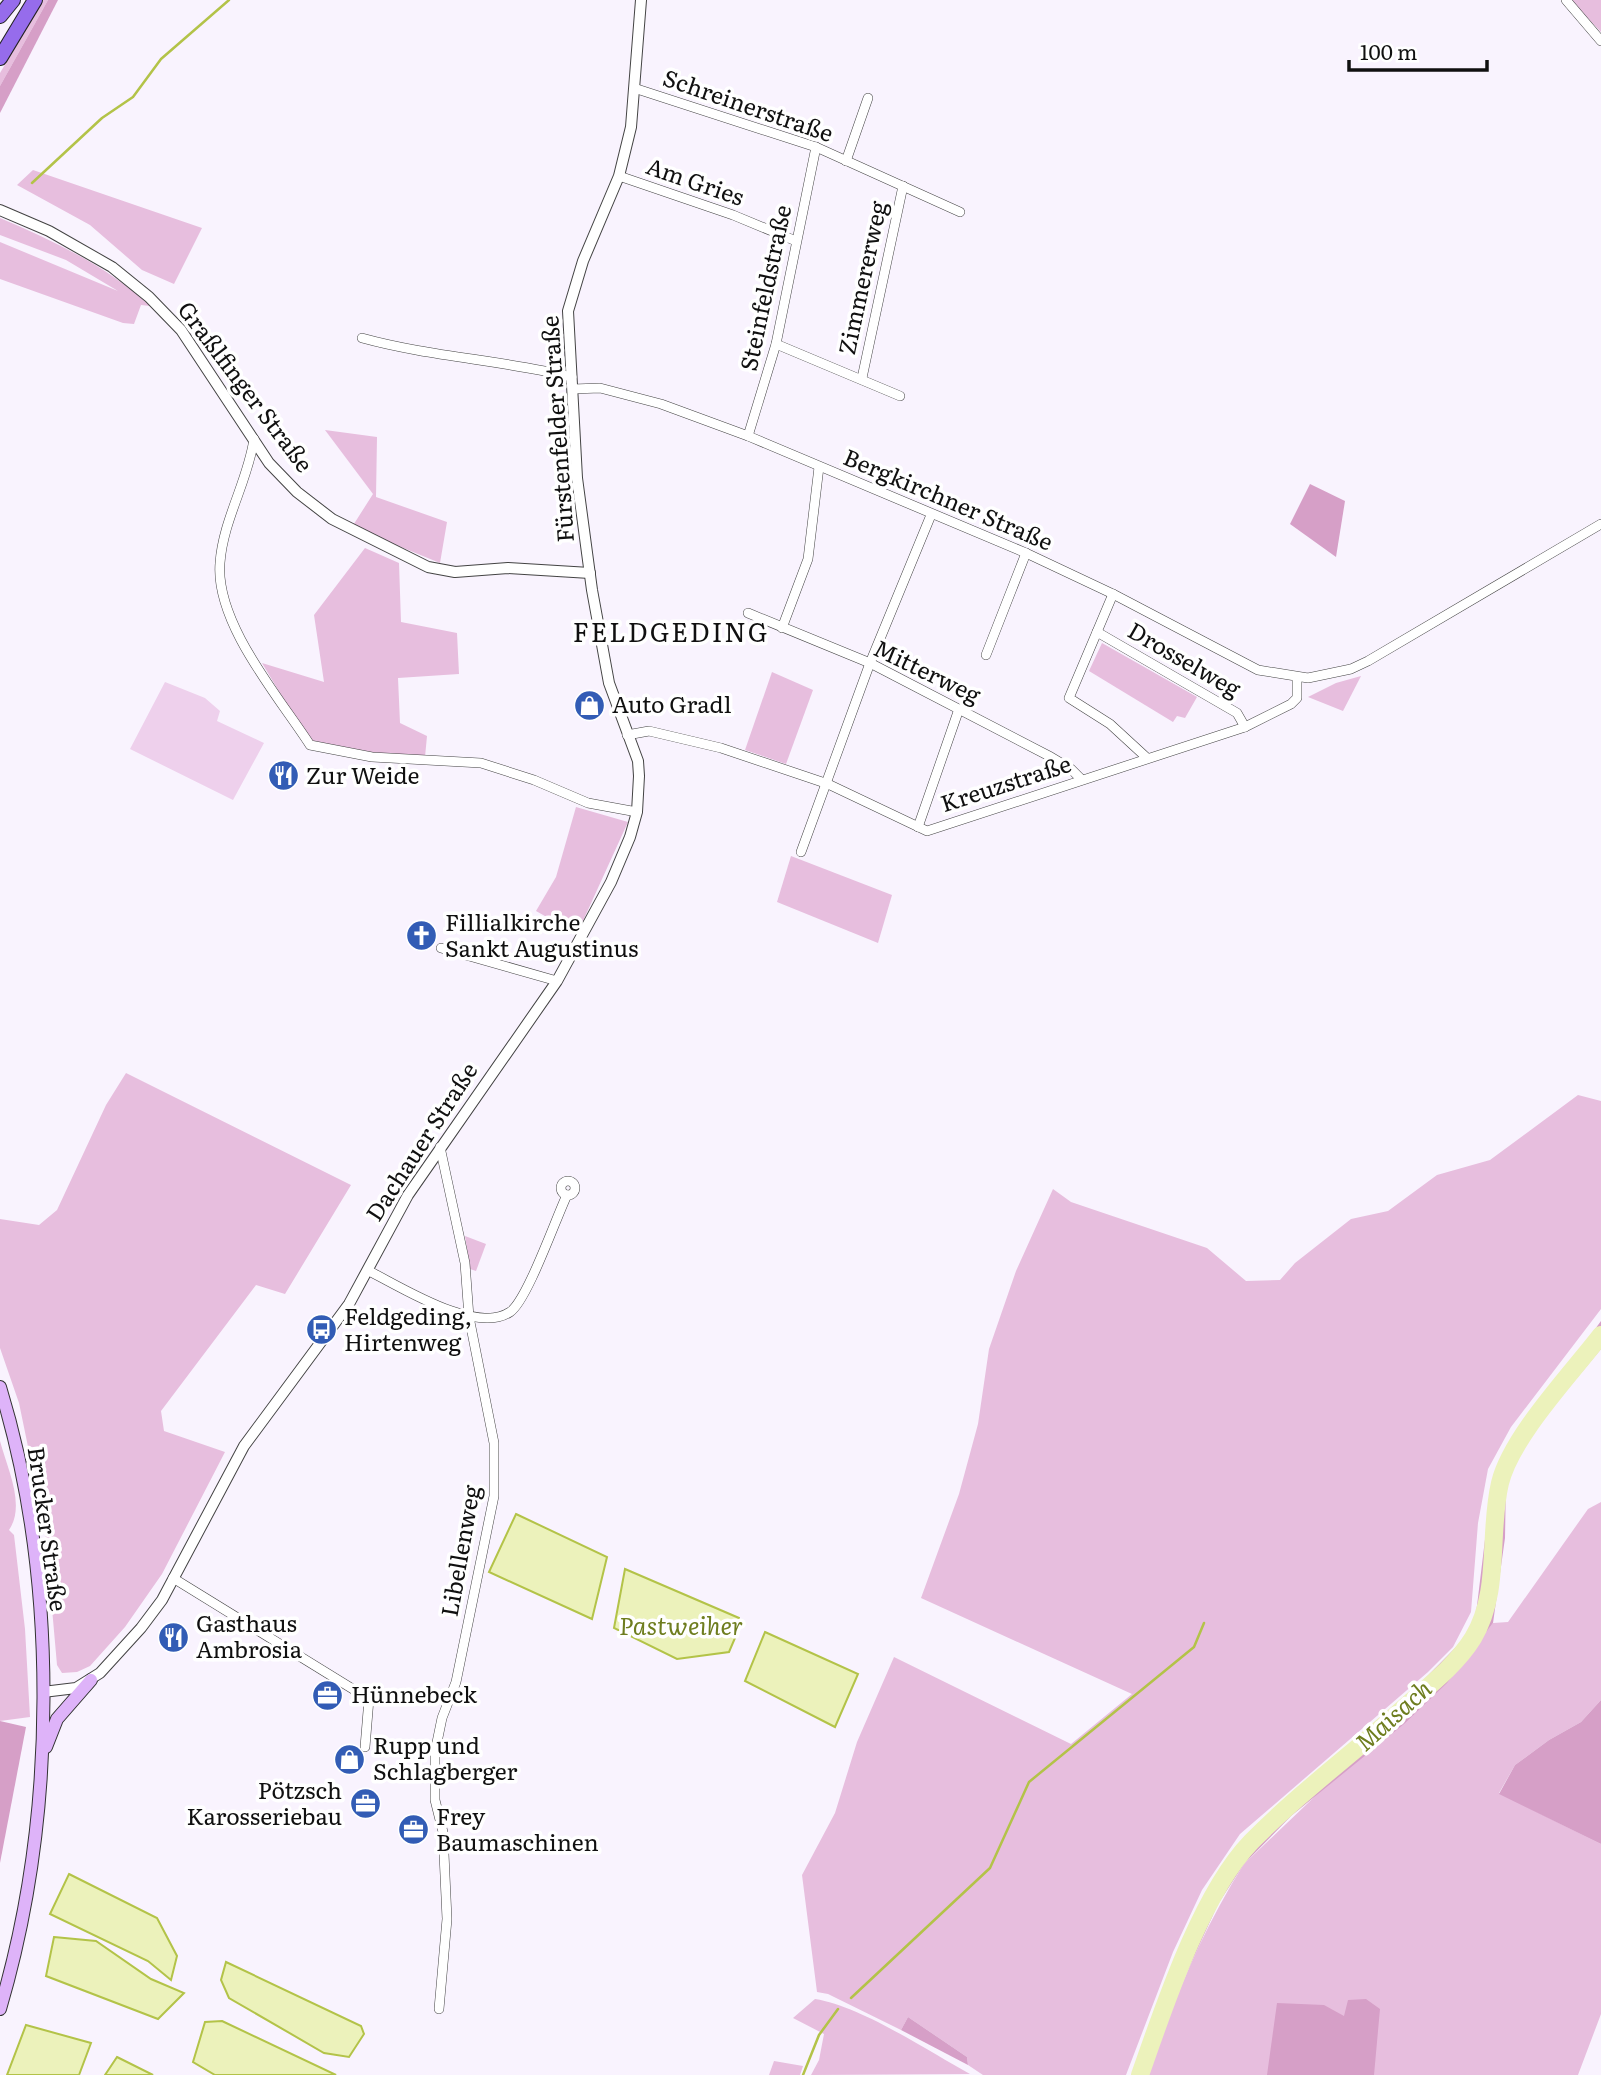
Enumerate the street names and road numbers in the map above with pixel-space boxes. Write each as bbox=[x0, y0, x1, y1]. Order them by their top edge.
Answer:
street label: Schreinerstraße bbox=[659, 59, 838, 149]
street label: Am Gries bbox=[642, 148, 749, 213]
street label: Zimmererweg bbox=[828, 198, 894, 357]
street label: Steinfeldstraße bbox=[730, 201, 798, 374]
street label: Graßlfinger Straße bbox=[171, 293, 322, 478]
street label: Fürstenfelder Straße bbox=[531, 315, 581, 544]
street label: Bergkirchner Straße bbox=[839, 439, 1059, 558]
street label: Drosselweg bbox=[1122, 612, 1248, 704]
street label: Mitterweg bbox=[869, 630, 987, 711]
street label: Kreuzstraße bbox=[936, 745, 1075, 819]
street label: Dachauer Straße bbox=[356, 1055, 484, 1227]
street label: Brucker Straße bbox=[21, 1444, 77, 1613]
street label: Libellenweg bbox=[431, 1482, 487, 1619]

